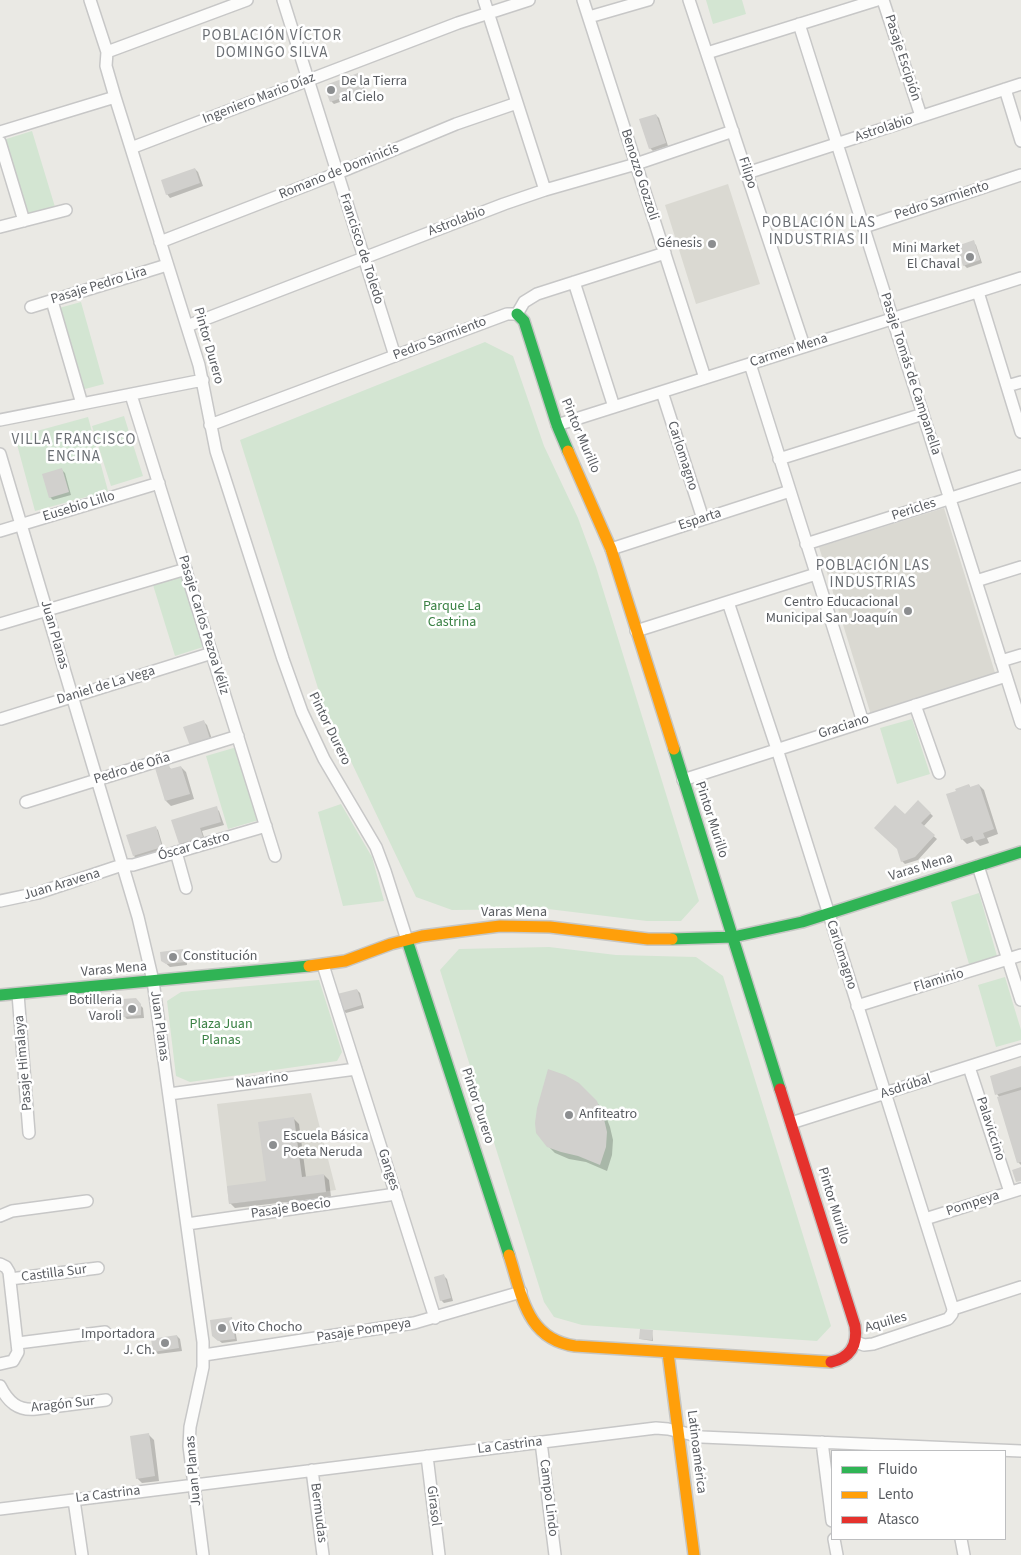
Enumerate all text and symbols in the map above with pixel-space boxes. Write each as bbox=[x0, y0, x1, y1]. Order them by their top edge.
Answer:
street label: Pasaje Escipión bbox=[880, 13, 924, 103]
district label: POBLACIÓN VÍCTOR DOMINGO SILVA bbox=[200, 28, 344, 63]
street label: Ingeniero Mario Díaz bbox=[200, 70, 318, 128]
place label: De la Tierra al Cielo bbox=[341, 74, 407, 106]
marker: De la Tierra al Cielo bbox=[325, 84, 337, 96]
street label: Astrolabio bbox=[853, 112, 915, 146]
street label: Benozzo Gozzoli bbox=[616, 127, 662, 223]
street label: Romano de Dominicis bbox=[277, 140, 401, 204]
street label: Filipo bbox=[734, 155, 760, 191]
street label: Pedro Sarmiento bbox=[893, 178, 991, 224]
street label: Francisco de Toledo bbox=[335, 191, 387, 307]
street label: Astrolabio bbox=[426, 203, 488, 241]
district label: POBLACIÓN LAS INDUSTRIAS II bbox=[760, 215, 878, 250]
place label: Génesis bbox=[657, 236, 702, 252]
marker: Génesis bbox=[706, 238, 718, 250]
place label: Mini Market El Chaval bbox=[892, 241, 960, 274]
marker: Mini Market El Chaval bbox=[964, 251, 976, 263]
street label: Pasaje Pedro Lira bbox=[49, 263, 149, 309]
street label: Pasaje Tomás de Campanella bbox=[876, 291, 944, 457]
street label: Pintor Durero bbox=[189, 306, 227, 386]
street label: Pedro Sarmiento bbox=[391, 313, 489, 365]
street label: Carmen Mena bbox=[748, 331, 830, 371]
street label: Pintor Murillo bbox=[557, 396, 603, 476]
street label: Carlomagno bbox=[663, 419, 701, 493]
district label: VILLA FRANCISCO ENCINA bbox=[10, 432, 138, 467]
street label: Eusebio Lillo bbox=[41, 488, 117, 526]
street label: Pericles bbox=[890, 495, 938, 525]
street label: Esparta bbox=[676, 505, 724, 535]
street label: Pasaje Carlos Pezoa Véliz bbox=[174, 553, 232, 697]
district label: POBLACIÓN LAS INDUSTRIAS bbox=[814, 558, 932, 593]
place label: Centro Educacional Municipal San Joaquín bbox=[766, 595, 898, 628]
street label: Juan Planas bbox=[36, 599, 72, 671]
park label: Parque La Castrina bbox=[423, 599, 481, 632]
marker: Centro Educacional Municipal San Joaquín bbox=[902, 605, 914, 617]
street label: Daniel de La Vega bbox=[55, 663, 157, 709]
street label: Pintor Durero bbox=[304, 690, 354, 768]
street label: Graciano bbox=[817, 711, 871, 743]
street label: Pedro de Oña bbox=[92, 749, 172, 789]
street label: Pintor Murillo bbox=[691, 780, 731, 860]
street label: Óscar Castro bbox=[156, 829, 232, 865]
street label: Varas Mena bbox=[887, 850, 955, 886]
street label: Juan Aravena bbox=[22, 865, 102, 905]
street label: Varas Mena bbox=[481, 905, 547, 921]
street label: Carlomagno bbox=[822, 918, 860, 992]
place label: Constitución bbox=[183, 949, 257, 965]
marker: Constitución bbox=[167, 951, 179, 963]
street label: Varas Mena bbox=[80, 959, 148, 981]
street label: Flaminio bbox=[912, 965, 966, 997]
street label: Juan Planas bbox=[146, 990, 172, 1062]
place label: Botilleria Varoli bbox=[69, 993, 122, 1026]
marker: Botilleria Varoli bbox=[126, 1003, 138, 1015]
street label: Pasaje Himalaya bbox=[11, 1015, 37, 1111]
park label: Plaza Juan Planas bbox=[189, 1017, 253, 1050]
street label: Pintor Durero bbox=[457, 1066, 497, 1146]
street label: Navarino bbox=[235, 1069, 289, 1093]
street label: Asdrúbal bbox=[879, 1071, 933, 1103]
street label: Palaviccino bbox=[972, 1095, 1008, 1163]
place label: Anfiteatro bbox=[579, 1107, 637, 1123]
marker: Anfiteatro bbox=[563, 1109, 575, 1121]
place label: Escuela Básica Poeta Neruda bbox=[283, 1129, 369, 1162]
marker: Escuela Básica Poeta Neruda bbox=[267, 1139, 279, 1151]
street label: Ganges bbox=[373, 1147, 403, 1193]
street label: Pintor Murillo bbox=[813, 1165, 853, 1247]
street label: Pompeya bbox=[944, 1188, 1002, 1220]
street label: Pasaje Boecio bbox=[250, 1195, 332, 1223]
street label: Castilla Sur bbox=[20, 1262, 88, 1286]
street label: Aquiles bbox=[863, 1309, 909, 1337]
street label: Pasaje Pompeya bbox=[316, 1315, 412, 1347]
place label: Vito Chocho bbox=[232, 1320, 302, 1336]
marker: Vito Chocho bbox=[216, 1322, 228, 1334]
place label: Importadora J. Ch. bbox=[81, 1327, 155, 1360]
marker: Importadora J. Ch. bbox=[159, 1337, 171, 1349]
street label: Aragón Sur bbox=[30, 1393, 96, 1417]
street label: Latinoamérica bbox=[683, 1409, 709, 1495]
street label: La Castrina bbox=[477, 1434, 543, 1458]
street label: Juan Planas bbox=[183, 1435, 205, 1507]
legend bbox=[831, 1450, 1006, 1540]
street label: Campo Lindo bbox=[535, 1458, 561, 1538]
text: Fluido bbox=[878, 1459, 918, 1480]
street label: Bermudas bbox=[306, 1482, 330, 1544]
street label: La Castrina bbox=[75, 1483, 141, 1507]
text: Lento bbox=[878, 1484, 914, 1505]
street label: Girasol bbox=[422, 1485, 444, 1527]
text: Atasco bbox=[878, 1509, 919, 1530]

